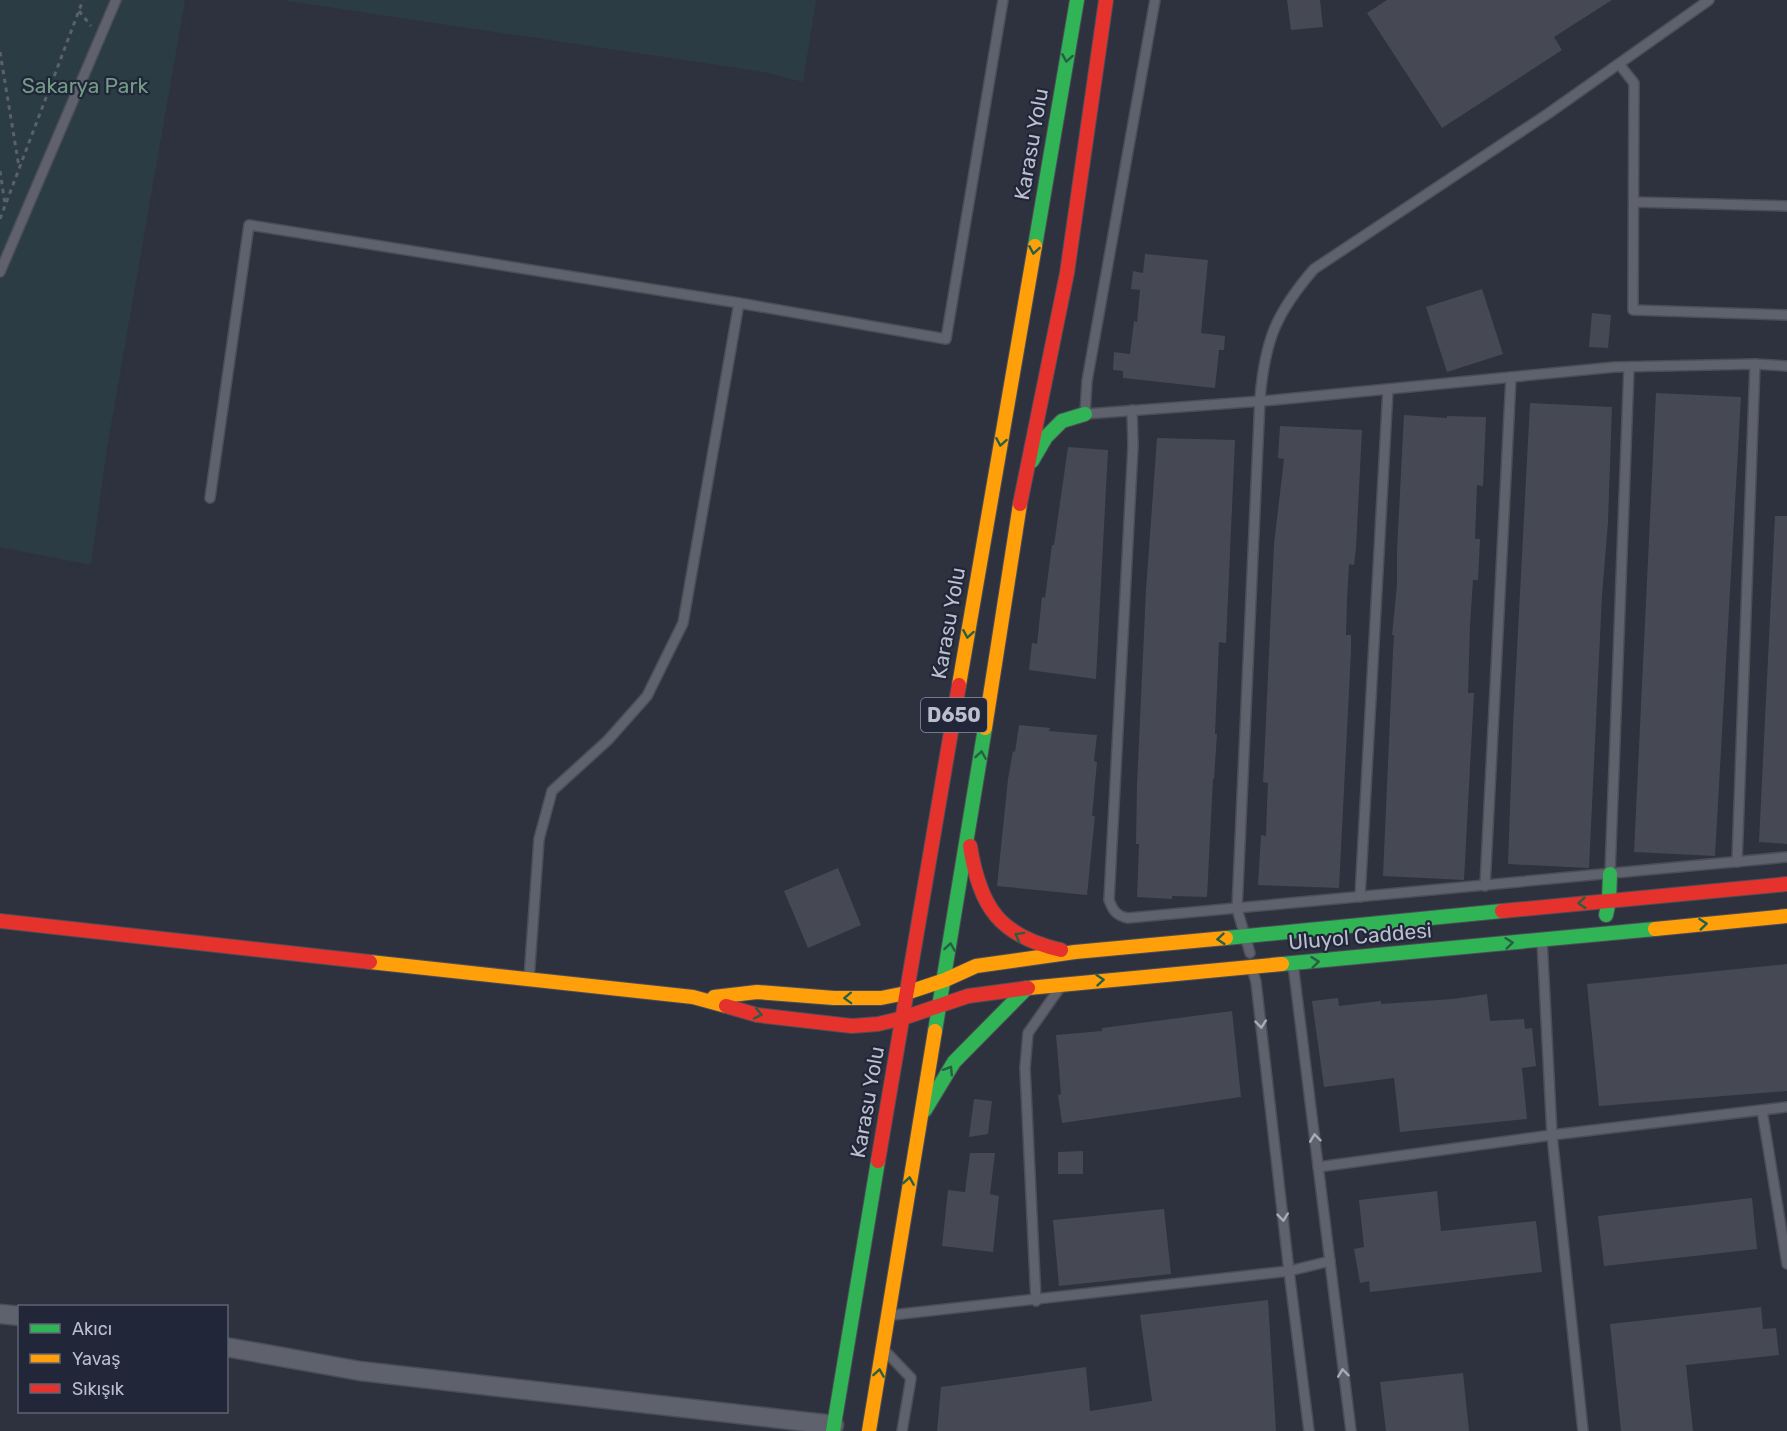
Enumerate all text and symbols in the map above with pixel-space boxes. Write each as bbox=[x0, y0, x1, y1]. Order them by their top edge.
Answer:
one-way arrow bbox=[1061, 52, 1074, 62]
park label: Sakarya Park bbox=[22, 73, 148, 98]
street label: Karasu Yolu bbox=[1009, 86, 1053, 202]
one-way arrow bbox=[1028, 244, 1041, 254]
one-way arrow bbox=[995, 437, 1008, 447]
street label: Karasu Yolu bbox=[926, 565, 970, 681]
one-way arrow bbox=[962, 629, 975, 639]
road number: D650 bbox=[921, 698, 987, 732]
one-way arrow bbox=[974, 750, 987, 760]
one-way arrow bbox=[1578, 896, 1587, 909]
street label: Uluyol Caddesi bbox=[1287, 917, 1433, 955]
one-way arrow bbox=[1698, 918, 1708, 931]
one-way arrow bbox=[1015, 932, 1025, 943]
one-way arrow bbox=[1217, 932, 1226, 945]
one-way arrow bbox=[1504, 937, 1513, 950]
one-way arrow bbox=[944, 943, 956, 952]
one-way arrow bbox=[1310, 956, 1319, 969]
one-way arrow bbox=[1095, 974, 1104, 987]
one-way arrow bbox=[843, 992, 852, 1004]
one-way arrow bbox=[753, 1007, 763, 1020]
one-way arrow bbox=[1254, 1019, 1267, 1028]
street label: Karasu Yolu bbox=[845, 1044, 889, 1160]
one-way arrow bbox=[941, 1066, 953, 1076]
one-way arrow bbox=[1309, 1133, 1321, 1142]
one-way arrow bbox=[903, 1176, 915, 1185]
one-way arrow bbox=[1276, 1213, 1288, 1222]
legend bbox=[18, 1305, 228, 1413]
text: Akıcı bbox=[72, 1318, 112, 1340]
text: Yavaş bbox=[72, 1348, 120, 1370]
one-way arrow bbox=[1338, 1368, 1350, 1378]
one-way arrow bbox=[872, 1369, 884, 1378]
text: Sıkışık bbox=[72, 1378, 125, 1400]

